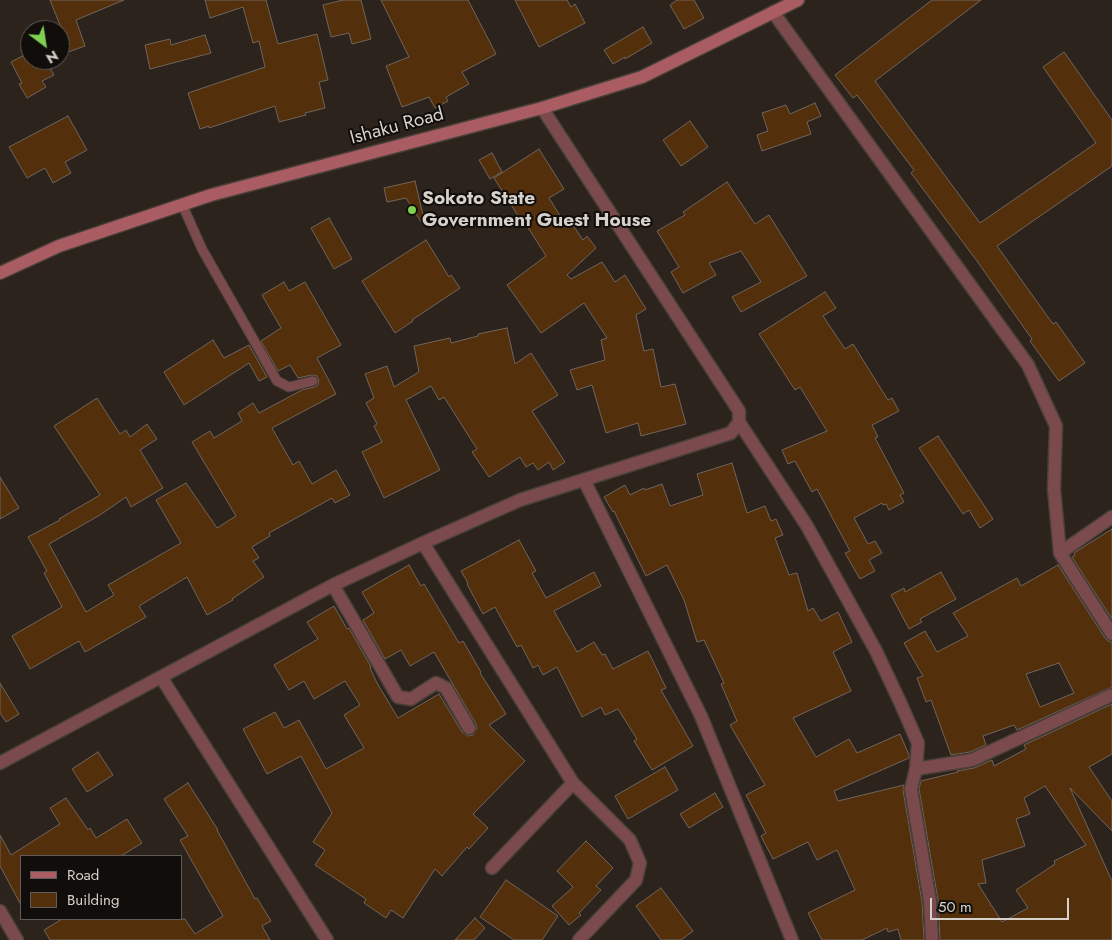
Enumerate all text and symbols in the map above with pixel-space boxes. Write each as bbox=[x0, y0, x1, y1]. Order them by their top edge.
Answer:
north arrow bbox=[20, 20, 70, 70]
text: N bbox=[42, 46, 62, 68]
street label: Ishaku Road bbox=[348, 104, 446, 150]
place label: Sokoto State Government Guest House bbox=[422, 188, 651, 232]
marker: Sokoto State Government Guest House bbox=[406, 204, 418, 216]
legend bbox=[20, 855, 182, 920]
text: Road bbox=[67, 864, 99, 886]
scale bar bbox=[932, 888, 1071, 920]
text: Building bbox=[67, 889, 119, 911]
text: 50 m bbox=[938, 896, 972, 918]

